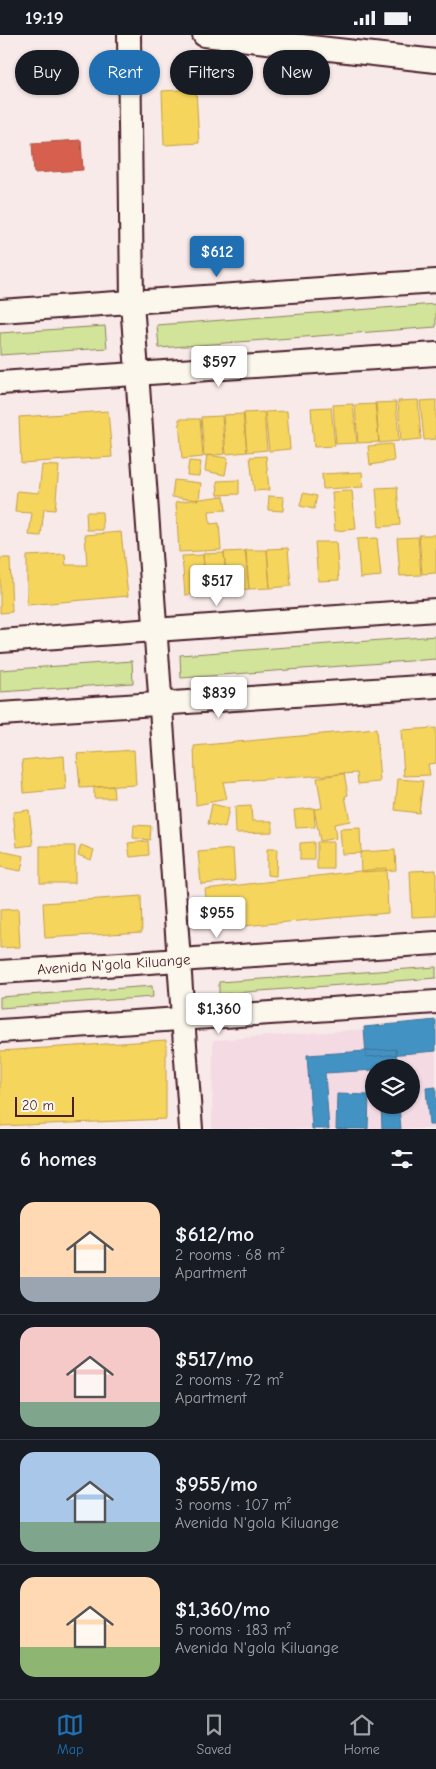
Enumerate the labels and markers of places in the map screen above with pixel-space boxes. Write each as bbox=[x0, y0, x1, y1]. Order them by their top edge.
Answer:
pin: $612 bbox=[187, 235, 247, 278]
pin: $597 bbox=[189, 345, 249, 388]
pin: $517 bbox=[187, 565, 247, 607]
pin: $839 bbox=[189, 677, 249, 719]
pin: $955 bbox=[187, 897, 247, 939]
pin: $1,360 bbox=[178, 993, 260, 1035]

